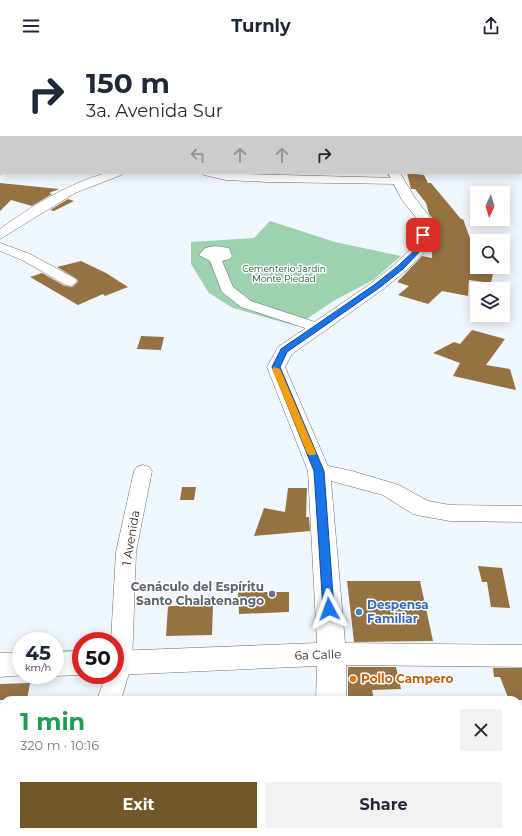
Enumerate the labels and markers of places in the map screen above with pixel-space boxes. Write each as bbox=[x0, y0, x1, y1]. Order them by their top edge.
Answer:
pin bbox=[406, 218, 440, 252]
place label: Cenáculo del Espíritu Santo Chalatenango bbox=[131, 579, 264, 608]
marker: Cenáculo del Espíritu Santo Chalatenango bbox=[267, 589, 277, 599]
place label: Despensa Familiar bbox=[367, 597, 429, 626]
marker: Despensa Familiar bbox=[354, 607, 364, 617]
place label: Pollo Campero bbox=[361, 671, 454, 686]
marker: Pollo Campero bbox=[348, 674, 358, 684]

